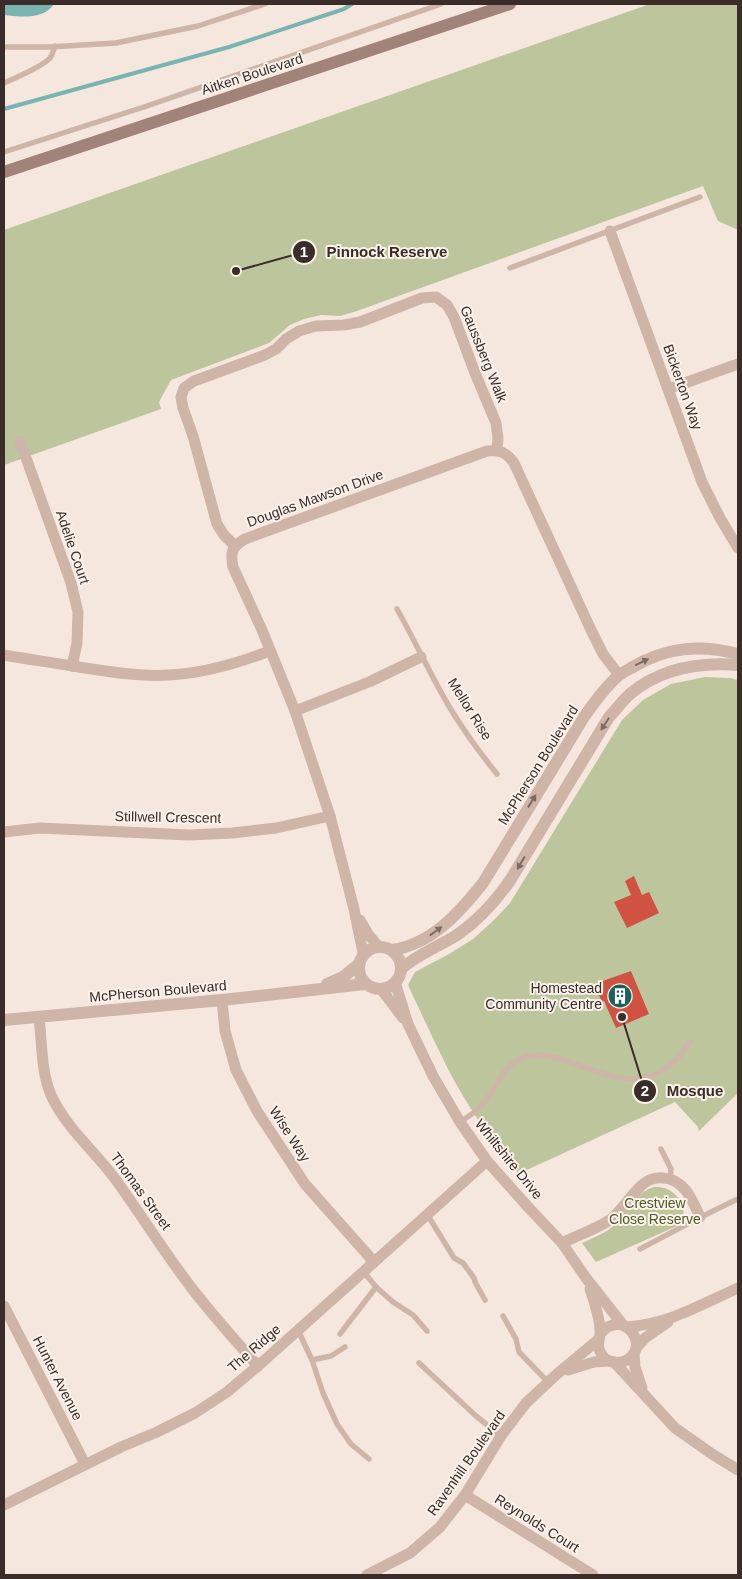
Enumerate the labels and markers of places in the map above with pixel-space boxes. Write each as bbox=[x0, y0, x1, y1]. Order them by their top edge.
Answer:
callout: Pinnock Reserve bbox=[292, 237, 458, 267]
place label: Homestead Community Centre bbox=[485, 980, 602, 1012]
building icon: Homestead Community Centre bbox=[607, 983, 633, 1009]
callout: Mosque bbox=[632, 1076, 734, 1106]

